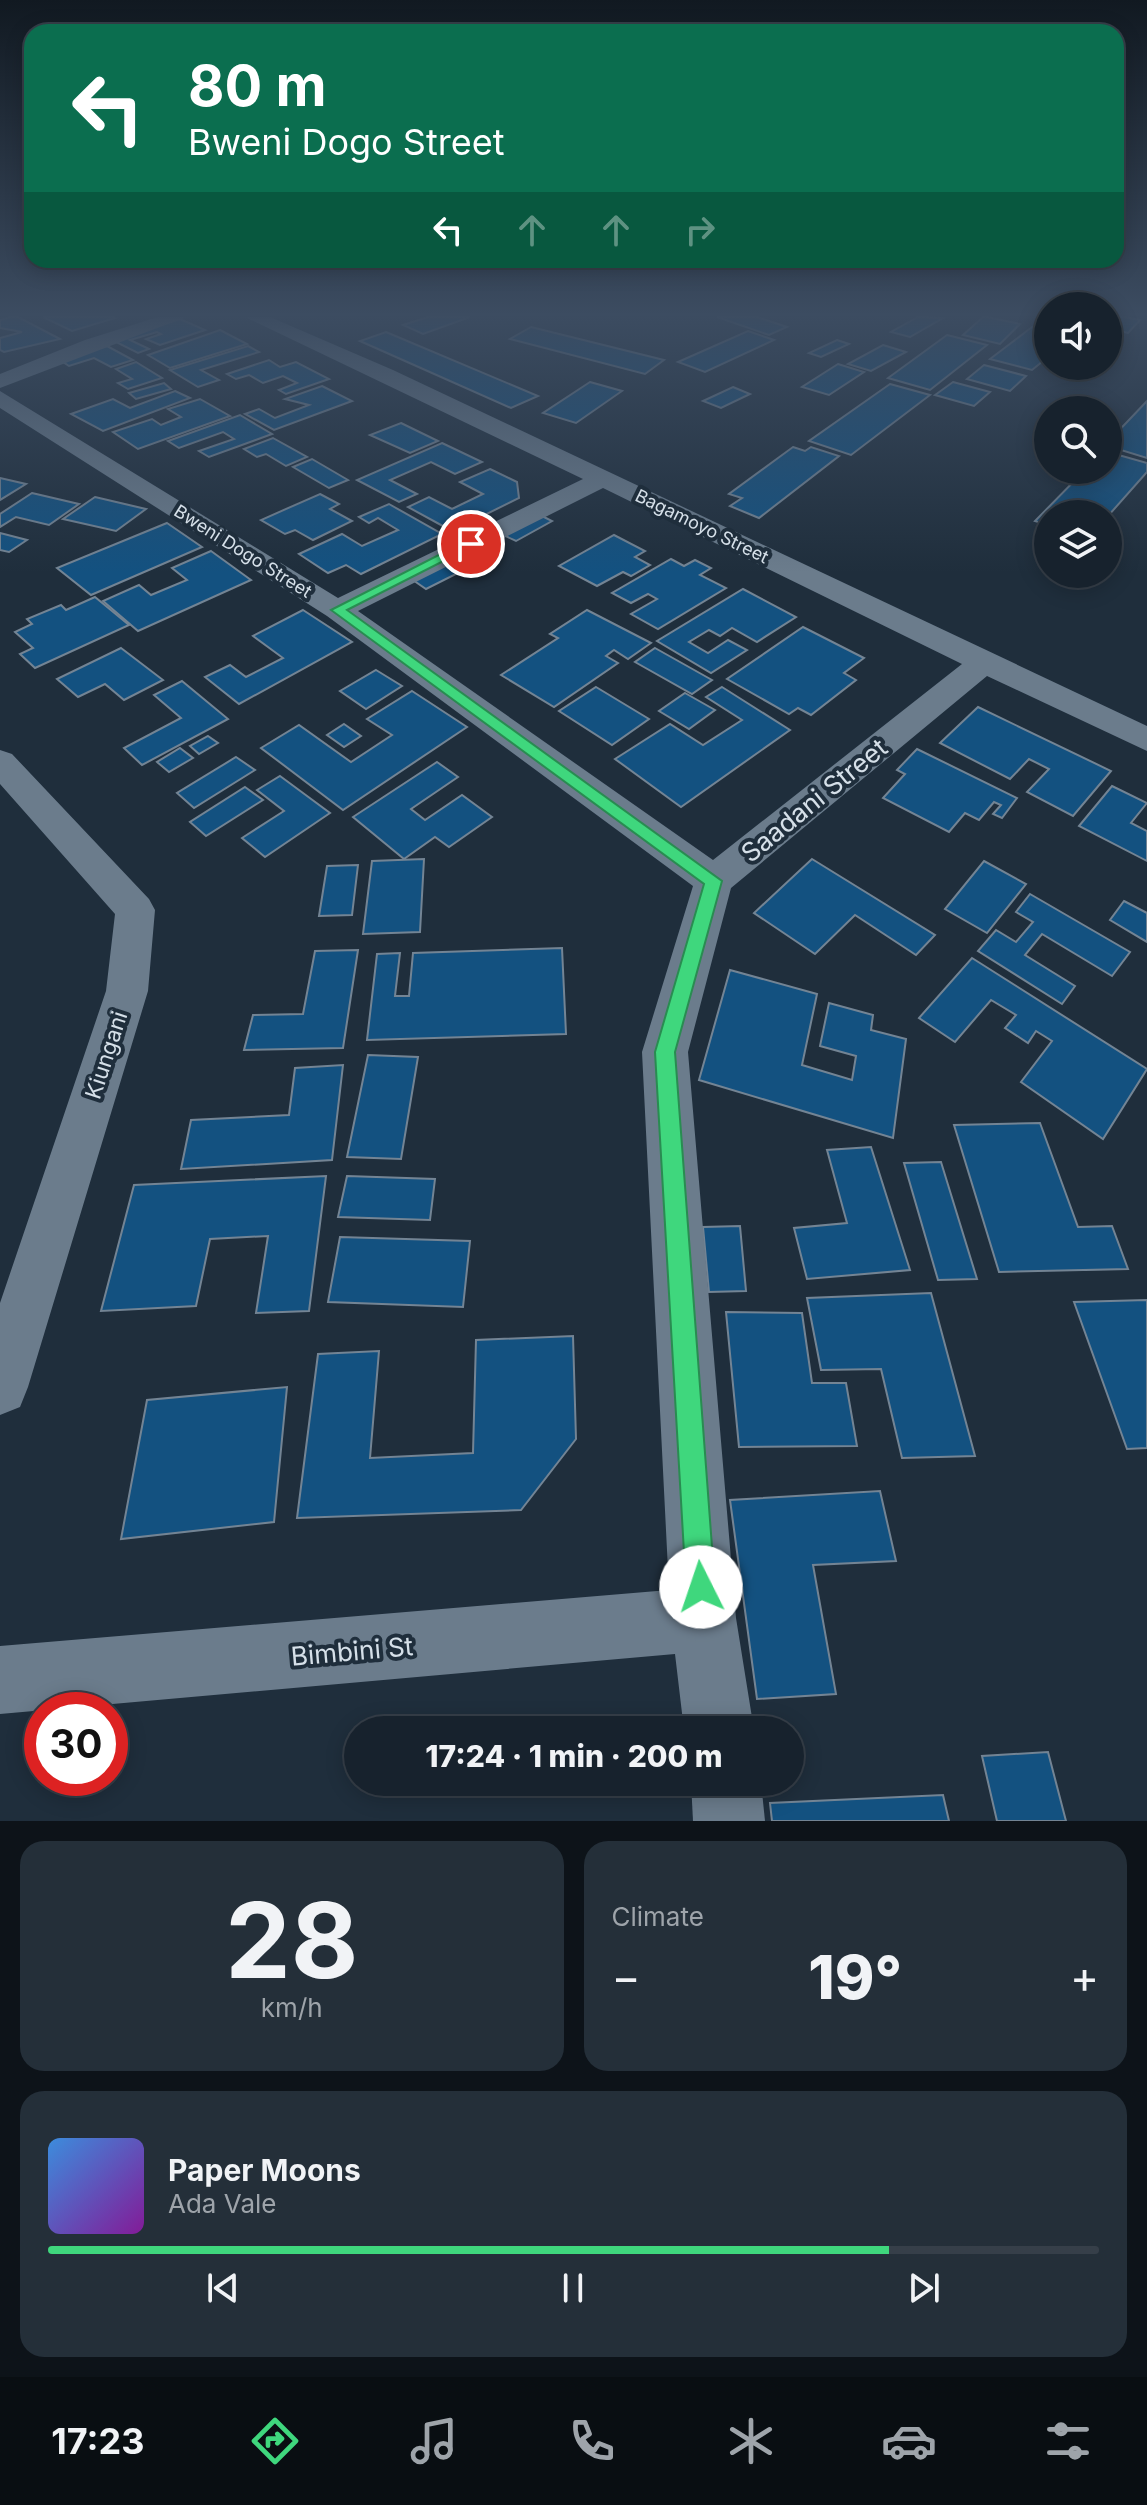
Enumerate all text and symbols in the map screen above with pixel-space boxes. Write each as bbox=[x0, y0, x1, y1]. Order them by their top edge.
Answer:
text: 80 m bbox=[188, 52, 327, 120]
icon: left bbox=[56, 56, 160, 160]
text: Bweni Dogo Street bbox=[188, 120, 504, 164]
icon: left bbox=[426, 208, 470, 252]
icon: ahead bbox=[510, 208, 554, 252]
icon: ahead bbox=[594, 208, 638, 252]
icon: right bbox=[678, 208, 722, 252]
map controls bbox=[1034, 292, 1122, 588]
button: sound bbox=[1034, 292, 1122, 380]
button: search bbox=[1034, 396, 1122, 484]
street label: Bagamoyo Street bbox=[632, 485, 772, 567]
street label: Bweni Dogo Street bbox=[170, 500, 316, 602]
button: layers bbox=[1034, 500, 1122, 588]
pin bbox=[437, 510, 505, 578]
icon: arrive bbox=[449, 522, 493, 566]
street label: Saadani Street bbox=[735, 732, 893, 868]
street label: Kiungani bbox=[80, 1008, 132, 1102]
position arrow bbox=[659, 1545, 743, 1629]
street label: Bimbini St bbox=[290, 1630, 414, 1672]
speed limit sign: 30 bbox=[24, 1692, 128, 1796]
text: 17:24 · 1 min · 200 m bbox=[425, 1738, 723, 1774]
text: 28 bbox=[225, 1877, 358, 2003]
text: Climate bbox=[612, 1901, 704, 1932]
text: 19° bbox=[808, 1941, 902, 2013]
text: − bbox=[612, 1950, 641, 2004]
text: + bbox=[1070, 1950, 1099, 2004]
text: km/h bbox=[261, 1992, 323, 2023]
text: Paper Moons bbox=[168, 2152, 361, 2188]
text: Ada Vale bbox=[168, 2188, 276, 2219]
icon: previous bbox=[201, 2266, 245, 2310]
icon: pause bbox=[551, 2266, 595, 2310]
icon: next bbox=[902, 2266, 946, 2310]
icon: directions bbox=[247, 2413, 303, 2469]
icon: music bbox=[406, 2413, 462, 2469]
icon: phone bbox=[564, 2413, 620, 2469]
icon: climate bbox=[723, 2413, 779, 2469]
icon: car bbox=[881, 2413, 937, 2469]
icon: filters bbox=[1040, 2413, 1096, 2469]
text: 17:23 bbox=[51, 2419, 144, 2463]

